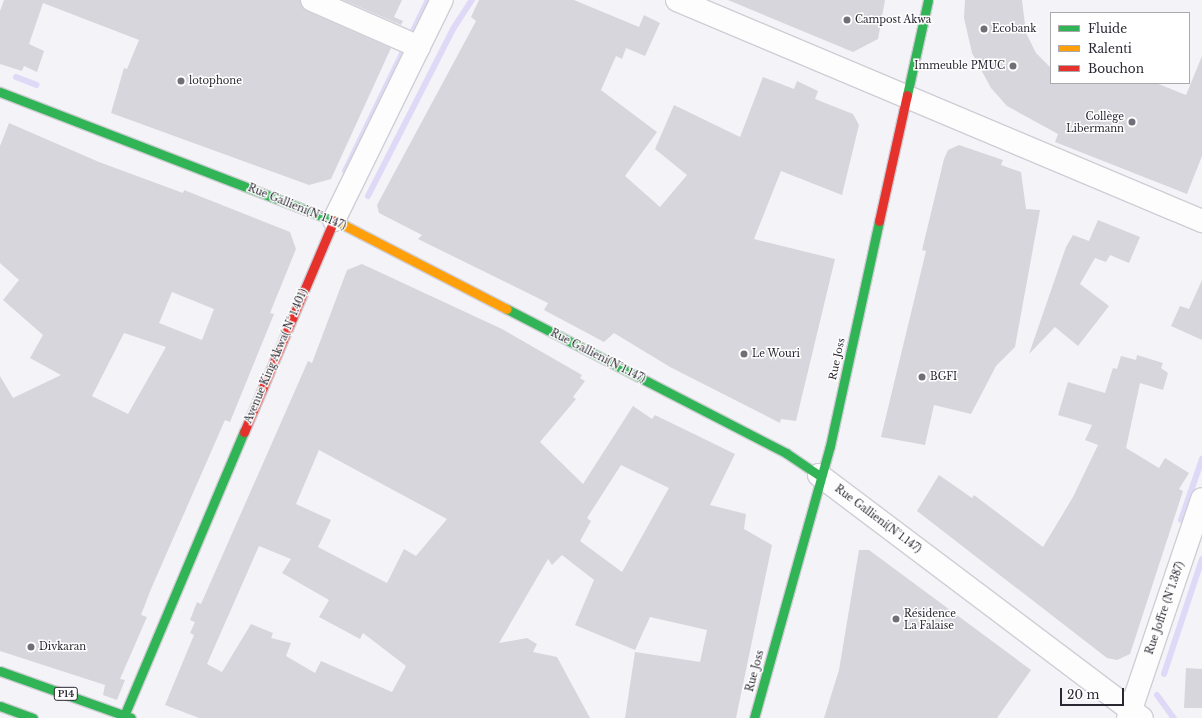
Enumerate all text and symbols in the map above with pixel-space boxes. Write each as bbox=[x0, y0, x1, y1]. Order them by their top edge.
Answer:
legend bbox=[1050, 12, 1190, 84]
place label: Campost Akwa bbox=[855, 14, 932, 26]
marker: Campost Akwa bbox=[842, 15, 852, 25]
text: Fluide bbox=[1088, 21, 1127, 36]
place label: Ecobank bbox=[992, 23, 1036, 35]
marker: Ecobank bbox=[979, 24, 989, 34]
text: Ralenti bbox=[1088, 41, 1132, 56]
place label: Immeuble PMUC bbox=[914, 60, 1005, 72]
marker: Immeuble PMUC bbox=[1008, 61, 1018, 71]
text: Bouchon bbox=[1088, 61, 1144, 76]
place label: lotophone bbox=[189, 75, 242, 87]
marker: lotophone bbox=[176, 76, 186, 86]
place label: Collège Libermann bbox=[1066, 110, 1124, 134]
marker: Collège Libermann bbox=[1127, 117, 1137, 127]
street label: Rue Gallieni(N°1.147) bbox=[246, 182, 348, 232]
street label: Avenue King Akwa( N° 1.401) bbox=[242, 287, 310, 425]
street label: Rue Gallieni(N°1.147) bbox=[549, 327, 647, 385]
street label: Rue Joss bbox=[827, 337, 847, 381]
place label: Le Wouri bbox=[752, 348, 800, 360]
marker: Le Wouri bbox=[739, 349, 749, 359]
place label: BGFI bbox=[930, 371, 957, 383]
marker: BGFI bbox=[917, 372, 927, 382]
street label: Rue Gallieni(N°1.147) bbox=[832, 483, 924, 555]
street label: Rue Joffre (N°1.387) bbox=[1143, 560, 1187, 656]
place label: Résidence La Falaise bbox=[904, 607, 956, 630]
marker: Résidence La Falaise bbox=[891, 614, 901, 624]
place label: Divkaran bbox=[39, 641, 86, 653]
marker: Divkaran bbox=[26, 642, 36, 652]
street label: Rue Joss bbox=[744, 649, 766, 693]
scale bar bbox=[1062, 680, 1126, 706]
road number: P14 bbox=[53, 687, 79, 701]
text: 20 m bbox=[1067, 687, 1099, 702]

